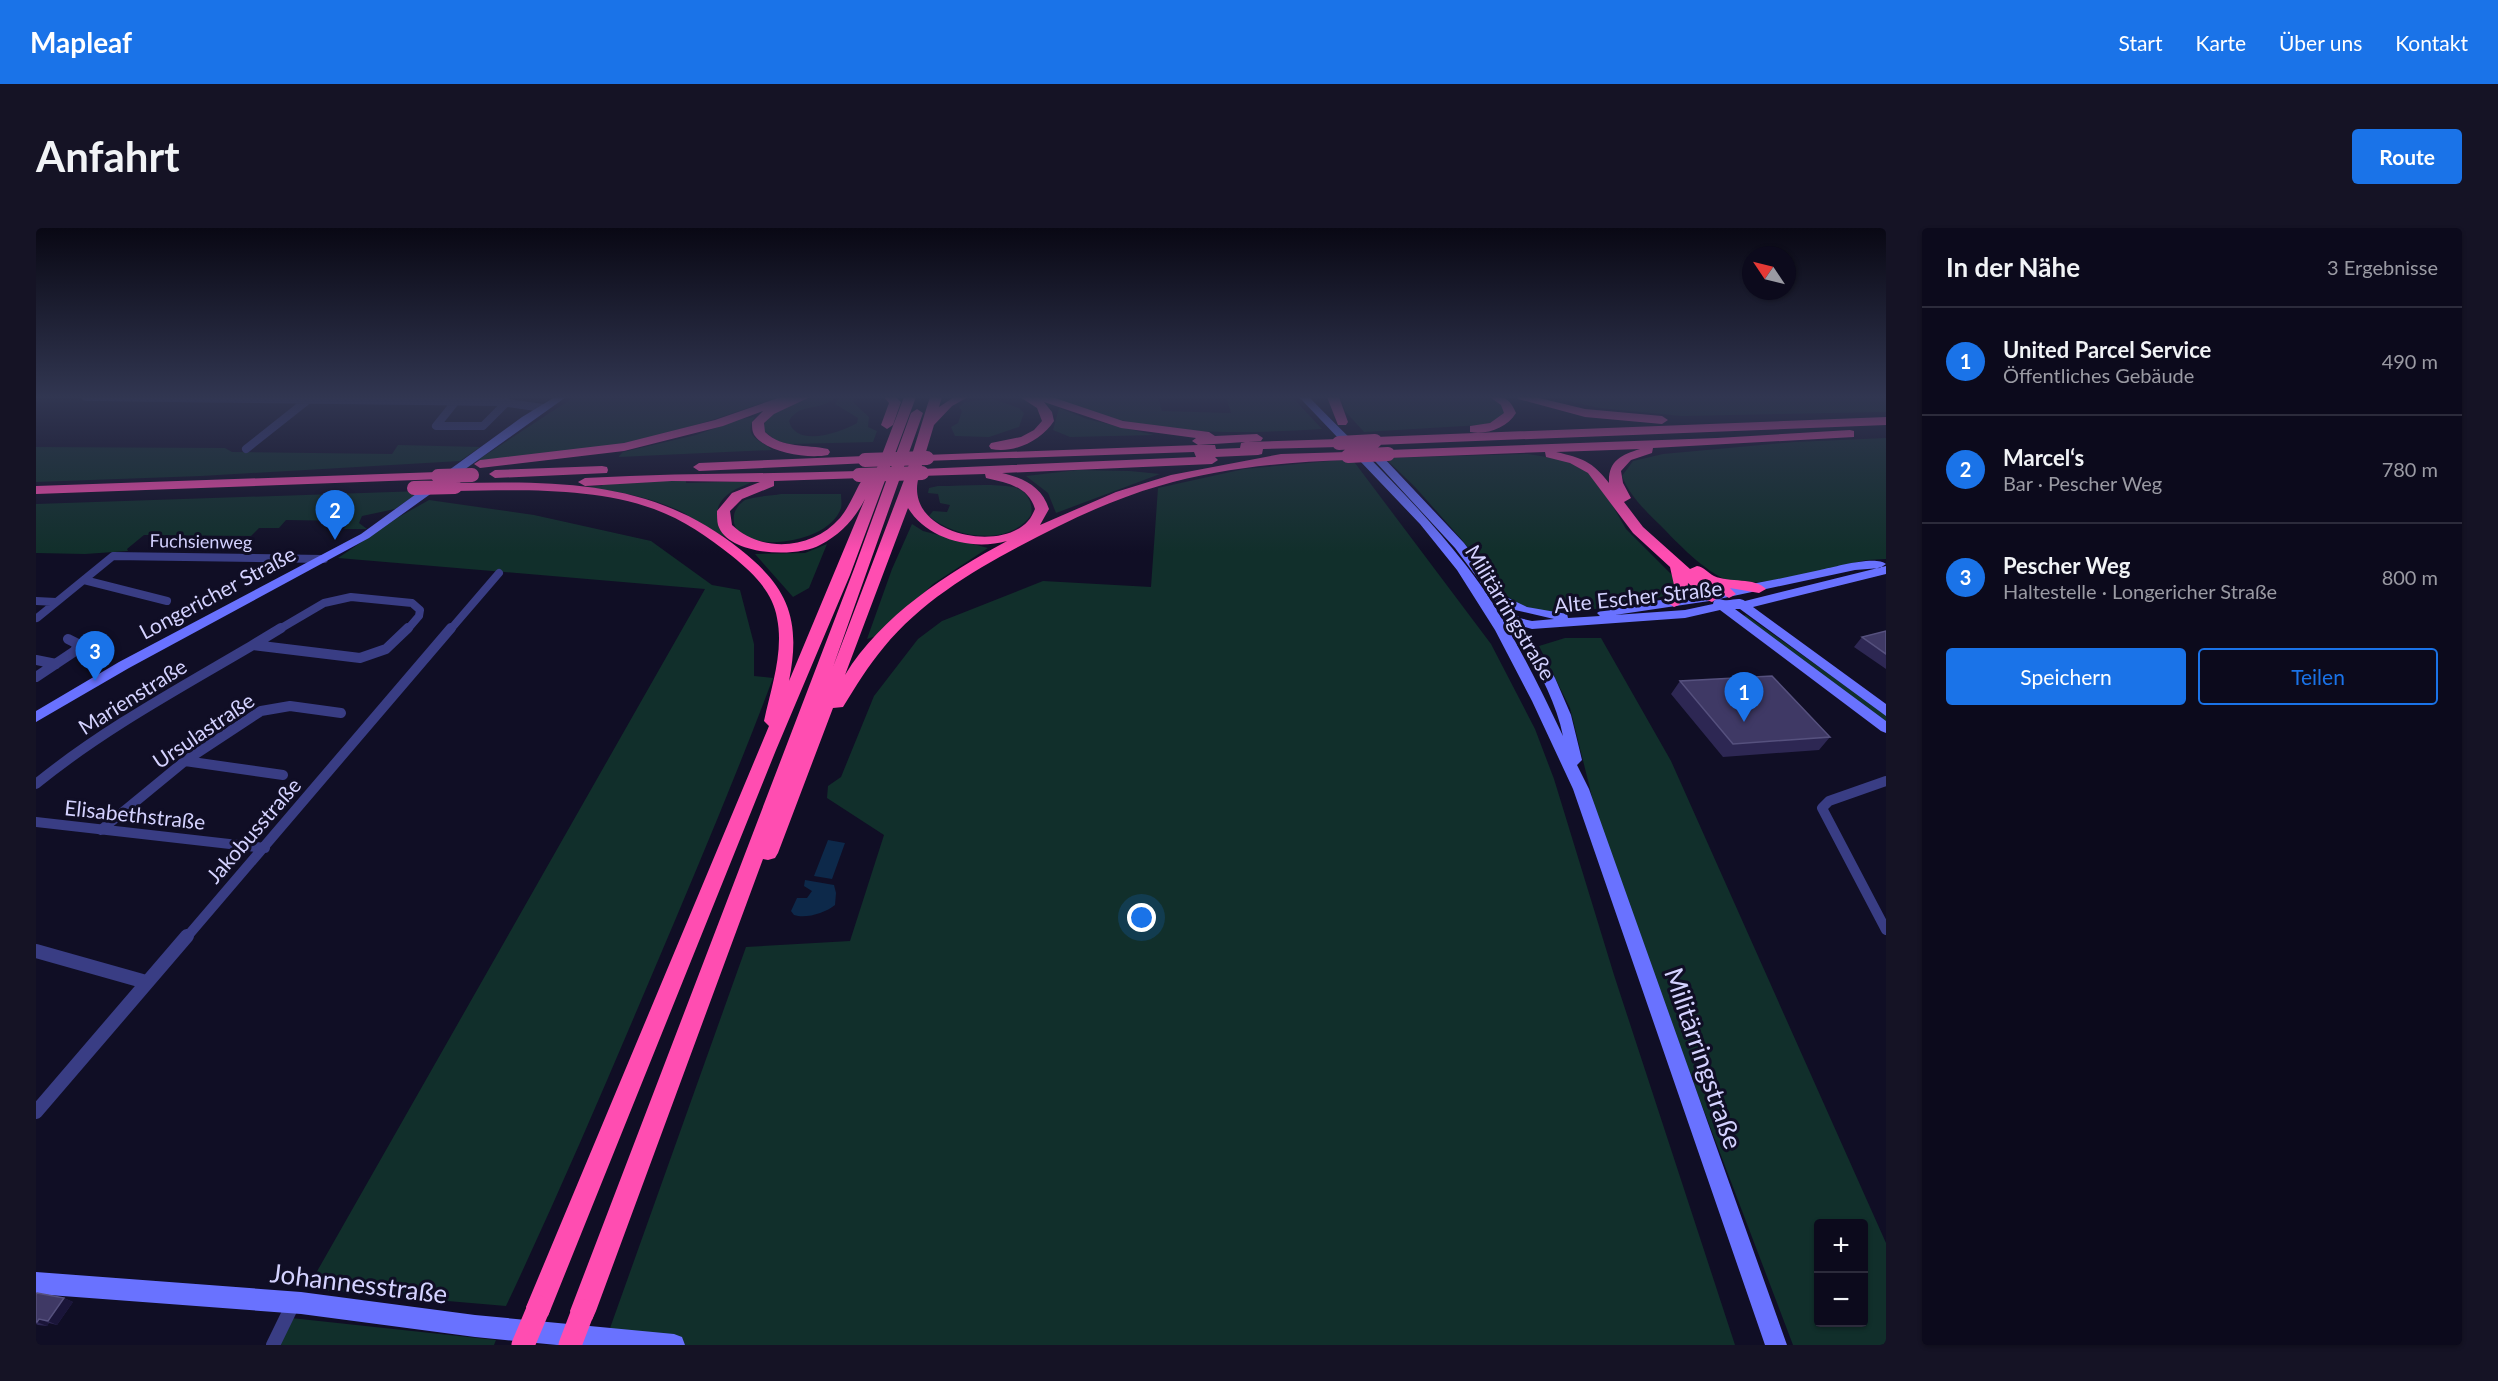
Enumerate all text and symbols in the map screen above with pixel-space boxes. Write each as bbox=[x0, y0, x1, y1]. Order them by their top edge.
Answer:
text: Mapleaf bbox=[30, 25, 132, 59]
text: Start bbox=[2118, 30, 2163, 55]
text: Karte bbox=[2196, 30, 2246, 55]
text: Über uns bbox=[2279, 30, 2362, 55]
text: Kontakt bbox=[2395, 30, 2468, 55]
button: Route bbox=[2352, 129, 2462, 184]
text: Anfahrt bbox=[36, 131, 180, 181]
north arrow bbox=[1742, 246, 1796, 300]
text: In der Nähe bbox=[1946, 251, 2080, 283]
text: 3 Ergebnisse bbox=[2327, 255, 2438, 279]
text: United Parcel Service bbox=[2003, 336, 2211, 363]
text: 1 bbox=[1960, 349, 1971, 373]
text: 490 m bbox=[2382, 349, 2438, 373]
text: Öffentliches Gebäude bbox=[2003, 363, 2194, 387]
text: Marcel‘s bbox=[2003, 444, 2084, 471]
text: 2 bbox=[1960, 457, 1971, 481]
text: 780 m bbox=[2382, 457, 2438, 481]
text: Bar · Pescher Weg bbox=[2003, 471, 2162, 495]
pin: 2 bbox=[316, 490, 354, 540]
street label: Fuchsienweg bbox=[149, 529, 253, 553]
street label: Longericher Straße bbox=[135, 540, 299, 644]
street label: Militärringstraße bbox=[1461, 540, 1561, 684]
text: Pescher Weg bbox=[2003, 552, 2130, 579]
text: 3 bbox=[1960, 565, 1971, 589]
text: 800 m bbox=[2382, 565, 2438, 589]
street label: Alte Escher Straße bbox=[1553, 575, 1723, 617]
text: Haltestelle · Longericher Straße bbox=[2003, 579, 2277, 603]
pin: 3 bbox=[76, 632, 114, 681]
button: Speichern bbox=[1946, 648, 2186, 705]
button: Teilen bbox=[2198, 648, 2438, 705]
street label: Marienstraße bbox=[73, 653, 191, 739]
pin: 1 bbox=[1724, 672, 1764, 722]
street label: Ursulastraße bbox=[148, 687, 258, 773]
street label: Jakobusstraße bbox=[201, 772, 305, 888]
street label: Elisabethstraße bbox=[63, 794, 207, 834]
your location bbox=[1127, 903, 1156, 932]
street label: Militärringstraße bbox=[1658, 963, 1750, 1153]
map controls bbox=[1814, 1219, 1868, 1327]
button: + bbox=[1814, 1219, 1868, 1273]
street label: Johannesstraße bbox=[269, 1256, 449, 1310]
button: − bbox=[1814, 1273, 1868, 1327]

